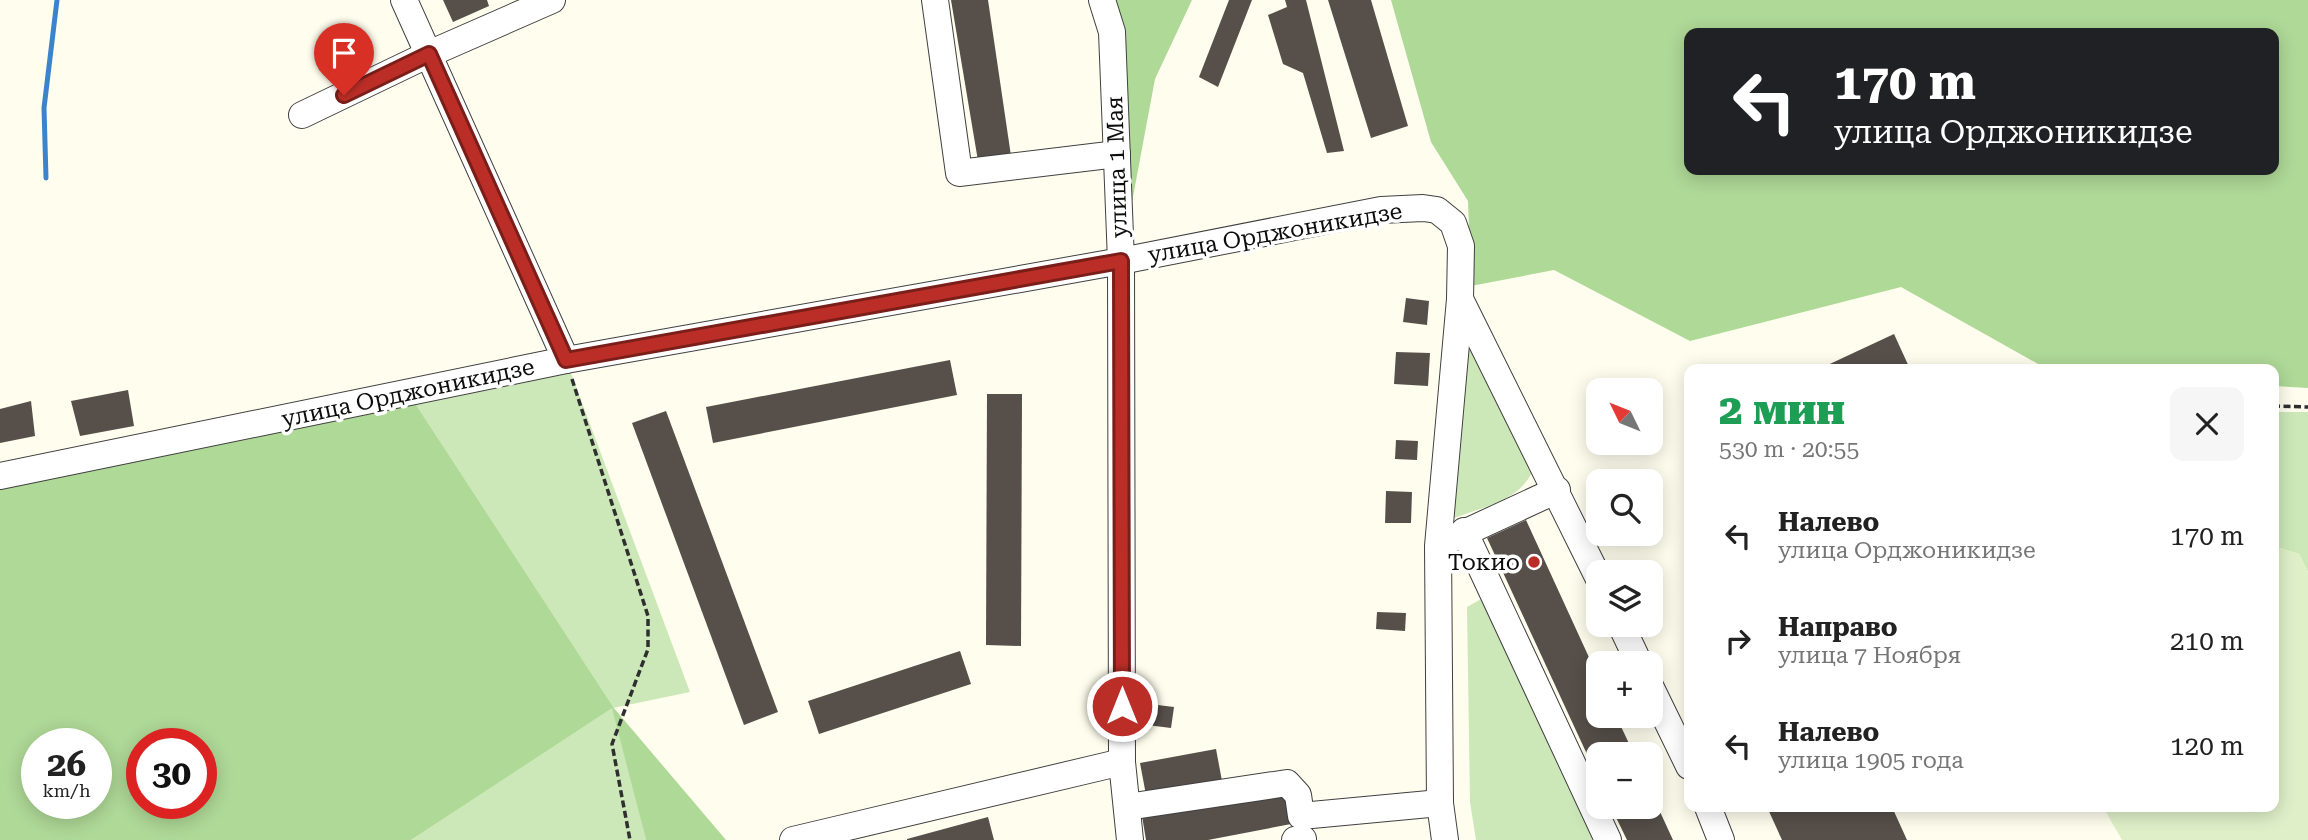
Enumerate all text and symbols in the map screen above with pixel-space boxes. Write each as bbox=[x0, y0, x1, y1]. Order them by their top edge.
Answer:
pin bbox=[314, 23, 374, 95]
icon: arrive bbox=[325, 34, 363, 72]
text: 170 m bbox=[1834, 54, 1976, 111]
icon: left bbox=[1719, 56, 1810, 147]
street label: улица 1 Мая bbox=[1101, 96, 1133, 238]
text: улица Орджоникидзе bbox=[1834, 113, 2193, 151]
street label: улица Орджоникидзе bbox=[1146, 197, 1404, 269]
street label: улица Орджоникидзе bbox=[279, 353, 537, 433]
north arrow bbox=[1586, 378, 1662, 455]
map controls bbox=[1586, 378, 1663, 819]
text: 2 мин bbox=[1719, 385, 1845, 434]
button: close bbox=[2170, 387, 2244, 461]
text: 530 m · 20:55 bbox=[1719, 436, 1859, 463]
button: search bbox=[1586, 469, 1663, 546]
text: Налево bbox=[1778, 507, 1879, 537]
icon: left bbox=[1719, 517, 1757, 555]
text: 170 m bbox=[2170, 521, 2244, 551]
text: улица Орджоникидзе bbox=[1778, 537, 2036, 564]
place label: Токио bbox=[1448, 549, 1520, 576]
marker: Токио bbox=[1526, 554, 1542, 570]
button: layers bbox=[1586, 560, 1663, 637]
text: Направо bbox=[1778, 612, 1898, 642]
icon: right bbox=[1719, 622, 1757, 660]
text: 210 m bbox=[2170, 626, 2244, 656]
text: улица 7 Ноября bbox=[1778, 642, 1961, 669]
button: + bbox=[1586, 651, 1663, 728]
position arrow bbox=[1085, 669, 1159, 743]
text: Налево bbox=[1778, 717, 1879, 747]
icon: left bbox=[1719, 727, 1757, 765]
speed limit sign: 30 bbox=[126, 728, 217, 819]
text: 120 m bbox=[2170, 731, 2244, 761]
button: − bbox=[1586, 742, 1663, 819]
text: 26 bbox=[47, 744, 86, 785]
text: улица 1905 года bbox=[1778, 747, 1964, 774]
text: km/h bbox=[42, 780, 91, 801]

